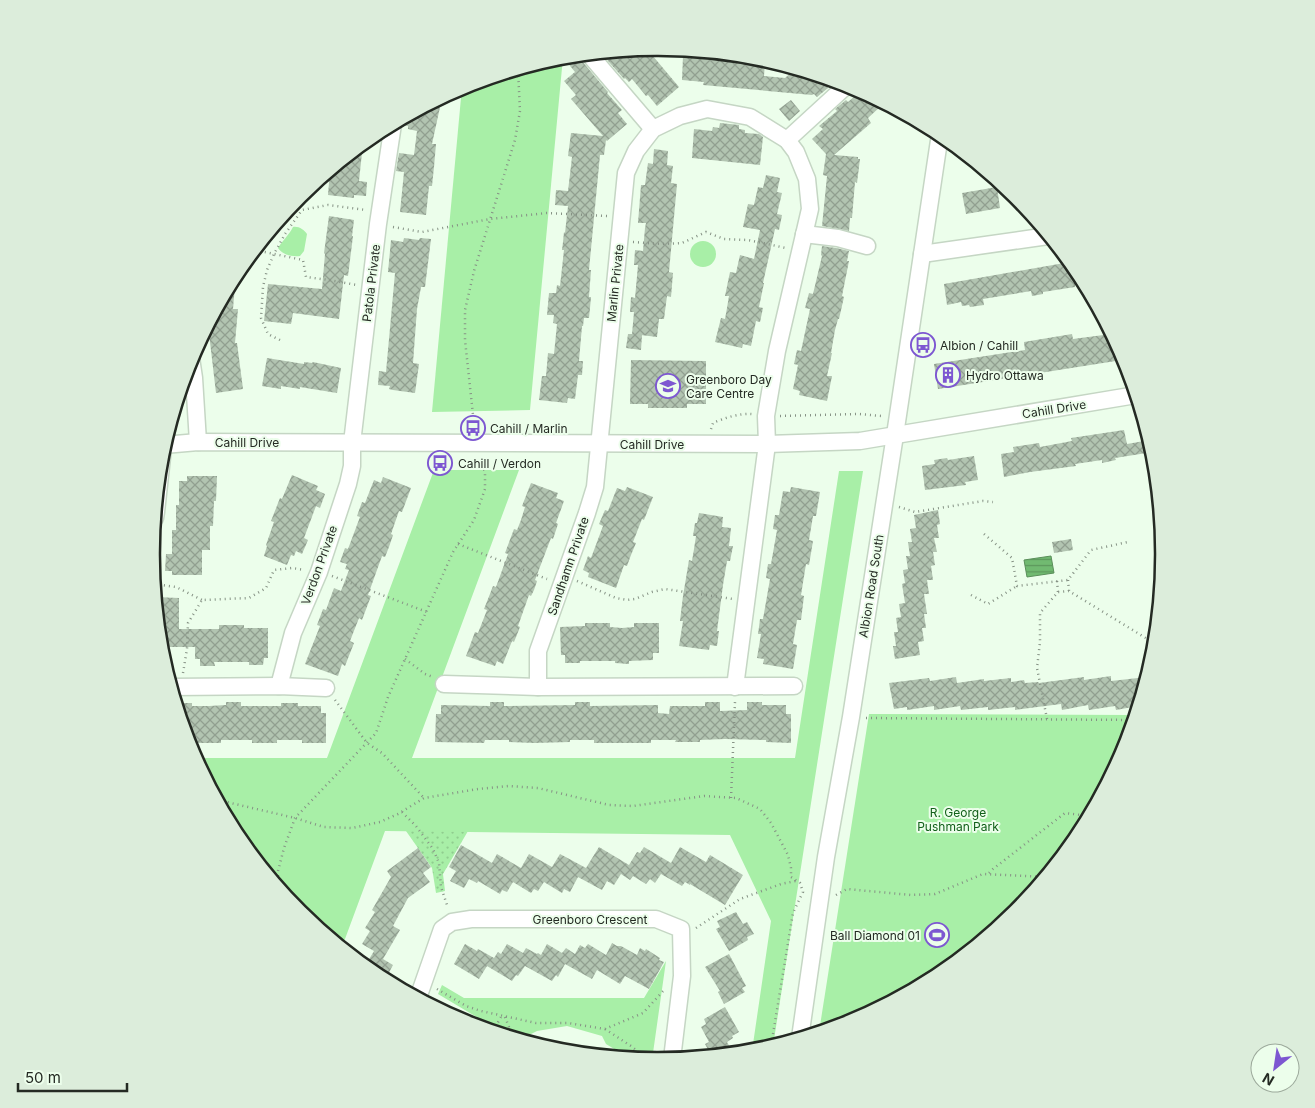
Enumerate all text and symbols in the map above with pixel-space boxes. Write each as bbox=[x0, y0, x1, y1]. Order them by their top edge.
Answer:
street label: Patola Private bbox=[359, 243, 383, 323]
street label: Marlin Private bbox=[603, 243, 627, 323]
bus stop icon: Albion / Cahill bbox=[910, 332, 936, 358]
place label: Albion / Cahill bbox=[940, 338, 1018, 353]
building icon: Hydro Ottawa bbox=[935, 362, 961, 388]
place label: Hydro Ottawa bbox=[966, 368, 1044, 383]
place label: Greenboro Day Care Centre bbox=[686, 372, 772, 401]
school or university icon: Greenboro Day Care Centre bbox=[655, 373, 681, 399]
street label: Cahill Drive bbox=[1021, 397, 1087, 421]
bus stop icon: Cahill / Marlin bbox=[460, 415, 486, 441]
place label: Cahill / Marlin bbox=[490, 421, 568, 436]
street label: Cahill Drive bbox=[215, 435, 279, 450]
street label: Cahill Drive bbox=[620, 437, 684, 452]
bus stop icon: Cahill / Verdon bbox=[427, 450, 453, 476]
place label: Cahill / Verdon bbox=[458, 456, 541, 471]
street label: Sandhamn Private bbox=[544, 515, 592, 617]
street label: Verdon Private bbox=[298, 523, 340, 607]
street label: Albion Road South bbox=[855, 533, 887, 639]
park label: R. George Pushman Park bbox=[917, 805, 999, 834]
street label: Greenboro Crescent bbox=[532, 912, 648, 927]
sports icon: Ball Diamond 01 bbox=[924, 922, 950, 948]
place label: Ball Diamond 01 bbox=[830, 928, 920, 943]
north arrow bbox=[1250, 1043, 1300, 1093]
scale bar bbox=[18, 1060, 126, 1092]
text: 50 m bbox=[25, 1068, 61, 1087]
text: N bbox=[1259, 1070, 1277, 1090]

